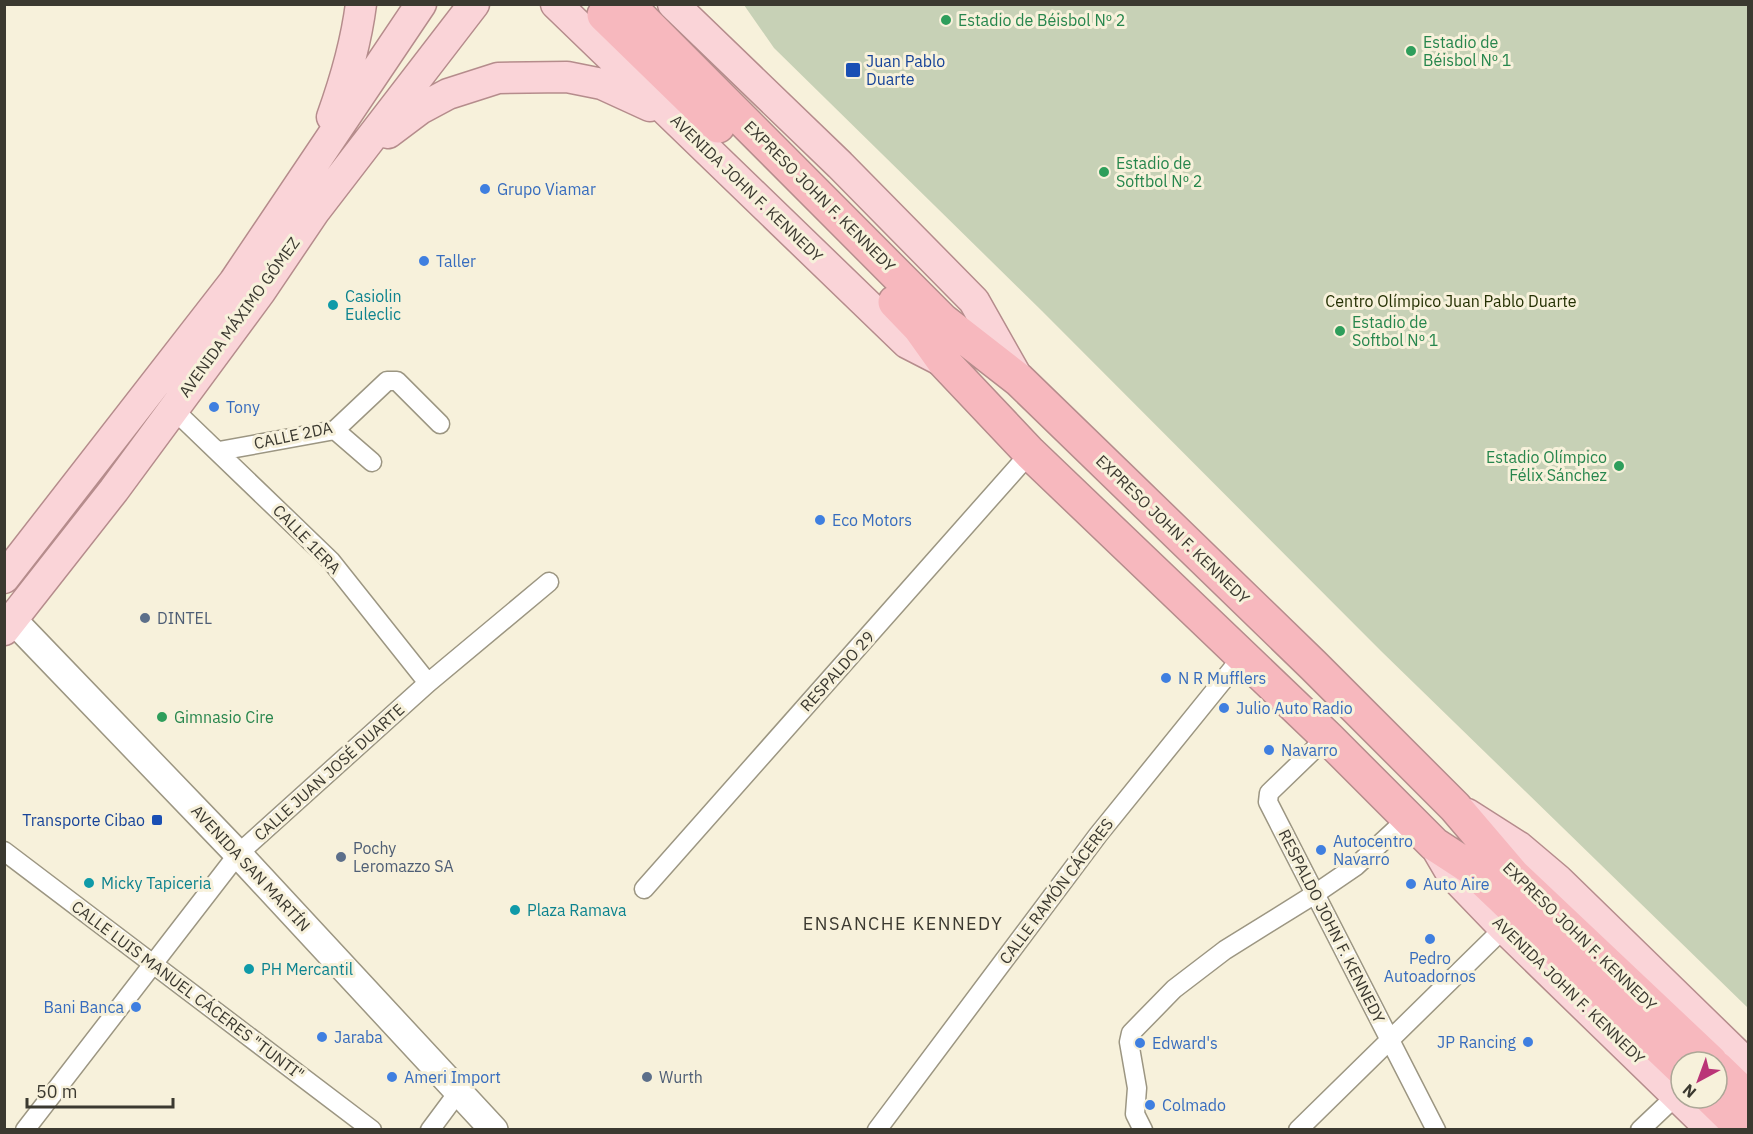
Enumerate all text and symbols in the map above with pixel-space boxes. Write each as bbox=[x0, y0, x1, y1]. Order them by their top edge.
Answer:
place label: Estadio de Béisbol Nº 2 bbox=[958, 10, 1125, 30]
marker: Estadio de Béisbol Nº 2 bbox=[939, 13, 953, 27]
place label: Estadio de Béisbol Nº 1 bbox=[1423, 32, 1511, 70]
marker: Estadio de Béisbol Nº 1 bbox=[1404, 44, 1418, 58]
place label: Juan Pablo Duarte bbox=[866, 51, 945, 89]
marker: Juan Pablo Duarte bbox=[844, 61, 862, 79]
street label: AVENIDA JOHN F. KENNEDY bbox=[667, 110, 828, 266]
street label: EXPRESO JOHN F. KENNEDY bbox=[740, 116, 900, 276]
place label: Estadio de Softbol Nº 2 bbox=[1116, 153, 1202, 191]
marker: Estadio de Softbol Nº 2 bbox=[1097, 165, 1111, 179]
place label: Grupo Viamar bbox=[497, 179, 596, 199]
marker: Grupo Viamar bbox=[478, 182, 492, 196]
street label: AVENIDA MÁXIMO GÓMEZ bbox=[173, 233, 304, 401]
place label: Taller bbox=[436, 251, 476, 271]
marker: Taller bbox=[417, 254, 431, 268]
place label: Casiolin Euleclic bbox=[345, 286, 402, 324]
park label: Centro Olímpico Juan Pablo Duarte bbox=[1325, 291, 1577, 311]
marker: Casiolin Euleclic bbox=[326, 298, 340, 312]
place label: Estadio de Softbol Nº 1 bbox=[1352, 312, 1438, 350]
marker: Estadio de Softbol Nº 1 bbox=[1333, 324, 1347, 338]
place label: Tony bbox=[226, 397, 260, 417]
marker: Tony bbox=[207, 400, 221, 414]
street label: CALLE 2DA bbox=[252, 417, 334, 453]
place label: Estadio Olímpico Félix Sánchez bbox=[1486, 447, 1607, 485]
street label: EXPRESO JOHN F. KENNEDY bbox=[1092, 450, 1254, 608]
marker: Estadio Olímpico Félix Sánchez bbox=[1612, 459, 1626, 473]
street label: CALLE 1ERA bbox=[269, 500, 345, 578]
place label: Eco Motors bbox=[832, 510, 912, 530]
marker: Eco Motors bbox=[813, 513, 827, 527]
place label: DINTEL bbox=[157, 608, 212, 628]
marker: DINTEL bbox=[138, 611, 152, 625]
street label: RESPALDO 29 bbox=[796, 627, 878, 715]
place label: N R Mufflers bbox=[1178, 668, 1266, 688]
marker: N R Mufflers bbox=[1159, 671, 1173, 685]
street label: CALLE JUAN JOSÉ DUARTE bbox=[249, 698, 408, 845]
place label: Julio Auto Radio bbox=[1236, 698, 1353, 718]
marker: Julio Auto Radio bbox=[1217, 701, 1231, 715]
place label: Gimnasio Cire bbox=[174, 707, 274, 727]
marker: Gimnasio Cire bbox=[155, 710, 169, 724]
place label: Navarro bbox=[1281, 740, 1338, 760]
marker: Navarro bbox=[1262, 743, 1276, 757]
street label: AVENIDA SAN MARTÍN bbox=[187, 800, 315, 935]
place label: Transporte Cibao bbox=[22, 810, 145, 830]
marker: Transporte Cibao bbox=[150, 813, 164, 827]
street label: CALLE RAMÓN CÁCERES bbox=[994, 814, 1117, 968]
street label: RESPALDO JOHN F. KENNEDY bbox=[1274, 826, 1390, 1027]
place label: Autocentro Navarro bbox=[1333, 831, 1413, 869]
place label: Pochy Leromazzo SA bbox=[353, 838, 454, 876]
marker: Autocentro Navarro bbox=[1314, 843, 1328, 857]
marker: Pochy Leromazzo SA bbox=[334, 850, 348, 864]
street label: EXPRESO JOHN F. KENNEDY bbox=[1499, 857, 1661, 1015]
place label: Micky Tapiceria bbox=[101, 873, 212, 893]
place label: Auto Aire bbox=[1423, 874, 1490, 894]
marker: Micky Tapiceria bbox=[82, 876, 96, 890]
marker: Auto Aire bbox=[1404, 877, 1418, 891]
street label: CALLE LUIS MANUEL CÁCERES "TUNTI" bbox=[68, 895, 309, 1084]
place label: Plaza Ramava bbox=[527, 900, 627, 920]
marker: Plaza Ramava bbox=[508, 903, 522, 917]
district label: ENSANCHE KENNEDY bbox=[803, 912, 1003, 935]
street label: AVENIDA JOHN F. KENNEDY bbox=[1489, 912, 1650, 1068]
marker: Pedro Autoadornos bbox=[1423, 932, 1437, 946]
place label: Pedro Autoadornos bbox=[1384, 948, 1476, 986]
place label: PH Mercantil bbox=[261, 959, 353, 979]
marker: PH Mercantil bbox=[242, 962, 256, 976]
place label: Bani Banca bbox=[43, 997, 124, 1017]
marker: Bani Banca bbox=[129, 1000, 143, 1014]
place label: Jaraba bbox=[334, 1027, 383, 1047]
marker: Jaraba bbox=[315, 1030, 329, 1044]
place label: JP Rancing bbox=[1437, 1032, 1517, 1052]
place label: Edward's bbox=[1152, 1033, 1218, 1053]
marker: JP Rancing bbox=[1521, 1035, 1535, 1049]
marker: Edward's bbox=[1133, 1036, 1147, 1050]
north arrow bbox=[1669, 1050, 1729, 1110]
place label: Ameri Import bbox=[404, 1067, 501, 1087]
place label: Wurth bbox=[659, 1067, 703, 1087]
marker: Ameri Import bbox=[385, 1070, 399, 1084]
marker: Wurth bbox=[640, 1070, 654, 1084]
scale bar bbox=[27, 1071, 172, 1109]
text: 50 m bbox=[36, 1080, 78, 1103]
text: N bbox=[1678, 1080, 1700, 1103]
place label: Colmado bbox=[1162, 1095, 1226, 1115]
marker: Colmado bbox=[1143, 1098, 1157, 1112]

